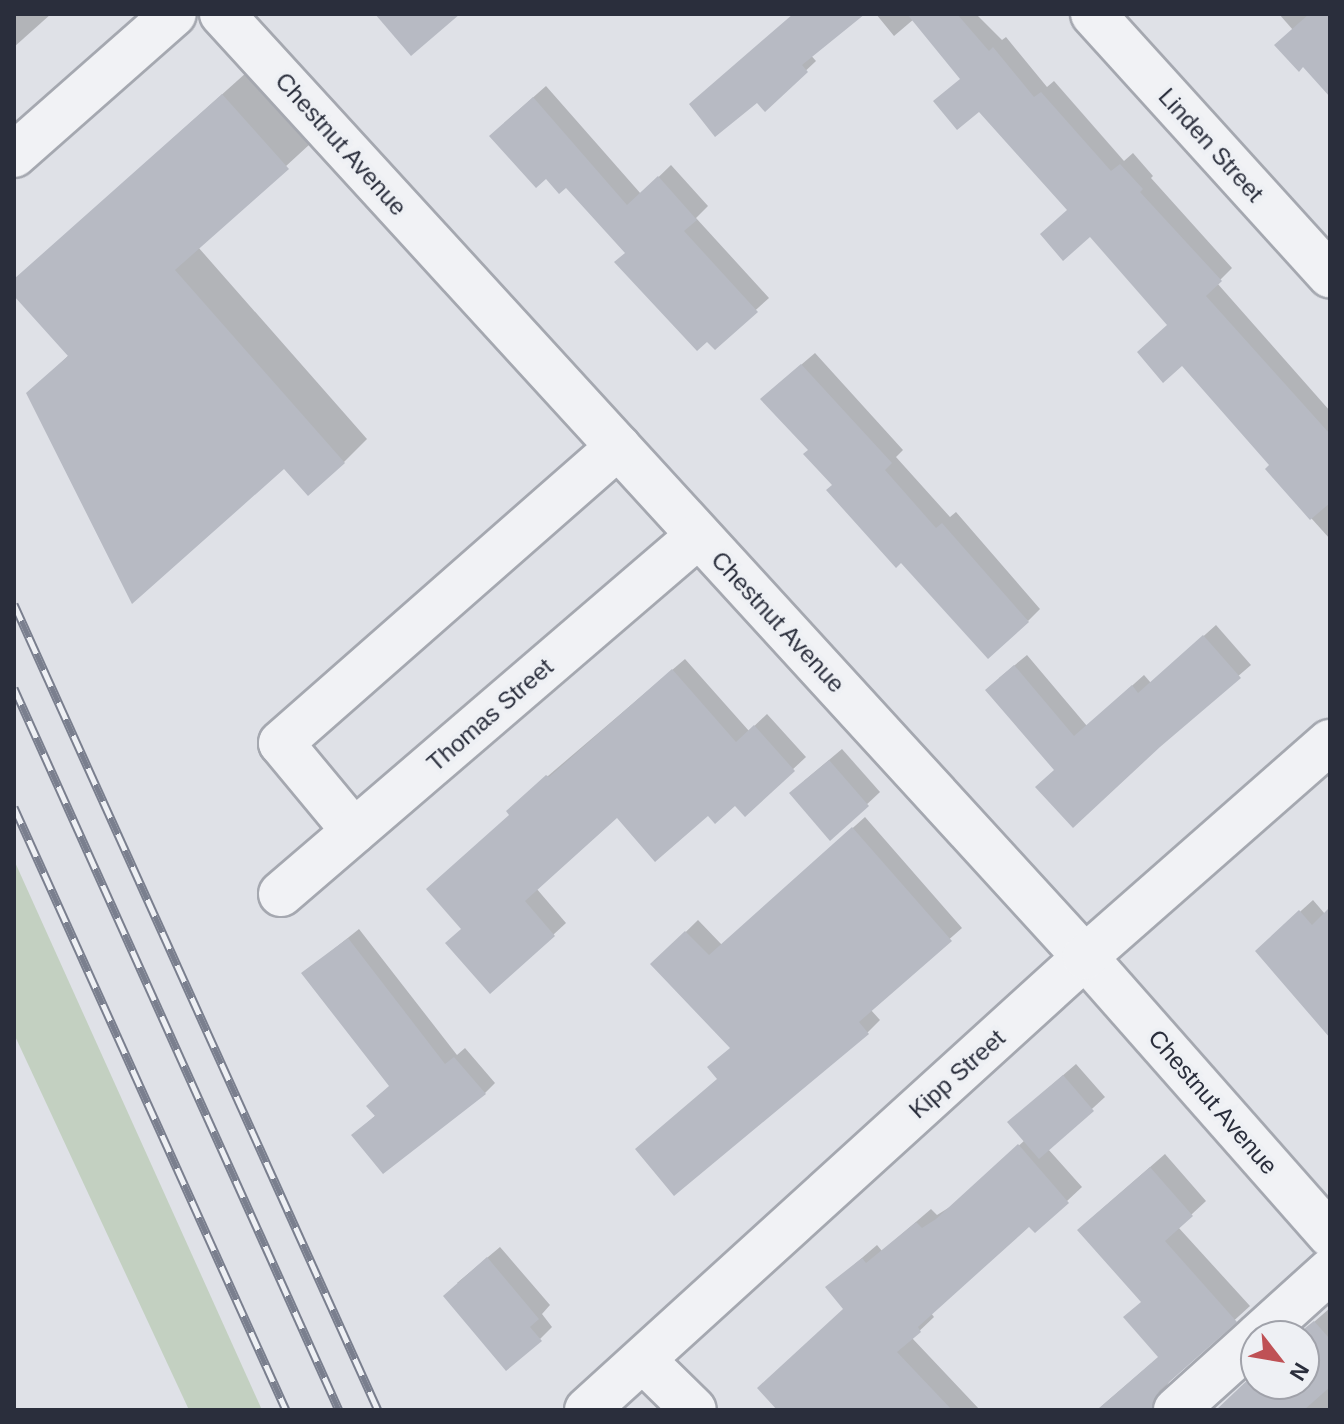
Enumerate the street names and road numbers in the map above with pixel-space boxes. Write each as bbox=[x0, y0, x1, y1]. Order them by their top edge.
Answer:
street label: Chestnut Avenue bbox=[269, 66, 413, 222]
street label: Linden Street bbox=[1153, 82, 1269, 208]
street label: Chestnut Avenue bbox=[705, 545, 851, 699]
street label: Thomas Street bbox=[421, 653, 559, 777]
street label: Chestnut Avenue bbox=[1142, 1023, 1284, 1181]
street label: Kipp Street bbox=[903, 1024, 1011, 1124]

